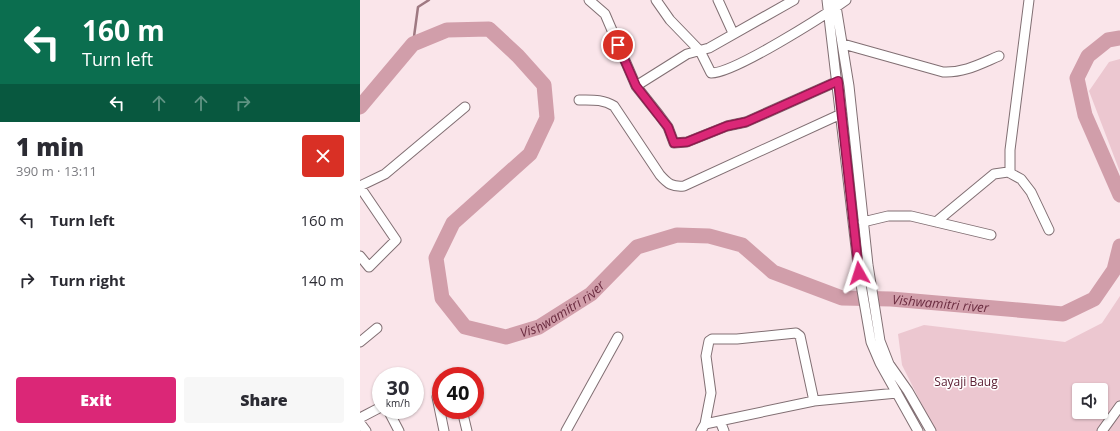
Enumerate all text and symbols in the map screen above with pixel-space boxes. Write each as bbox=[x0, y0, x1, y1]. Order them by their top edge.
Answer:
text: 160 m bbox=[82, 11, 165, 49]
icon: left bbox=[16, 16, 68, 68]
pin bbox=[601, 28, 635, 62]
icon: arrive bbox=[607, 34, 629, 56]
text: Turn left bbox=[82, 47, 153, 71]
icon: left bbox=[106, 92, 128, 114]
icon: ahead bbox=[148, 92, 170, 114]
icon: ahead bbox=[190, 92, 212, 114]
icon: right bbox=[232, 92, 254, 114]
text: 1 min bbox=[16, 130, 84, 163]
button: close bbox=[302, 135, 344, 177]
text: 390 m · 13:11 bbox=[16, 162, 97, 180]
icon: left bbox=[16, 209, 38, 231]
text: Turn left bbox=[50, 210, 115, 230]
text: 160 m bbox=[300, 210, 344, 230]
position arrow bbox=[838, 252, 880, 294]
icon: right bbox=[16, 269, 38, 291]
text: Turn right bbox=[50, 270, 125, 290]
text: 140 m bbox=[300, 270, 344, 290]
water label: Vishwamitri river bbox=[518, 276, 609, 341]
water label: Vishwamitri river bbox=[891, 290, 991, 317]
speed limit sign: 40 bbox=[432, 367, 484, 419]
park label: Sayaji Baug bbox=[934, 373, 998, 390]
text: 30 bbox=[387, 374, 409, 401]
button: Exit bbox=[16, 377, 176, 423]
button: Share bbox=[184, 377, 344, 423]
map controls bbox=[1072, 383, 1108, 419]
button: sound bbox=[1072, 383, 1108, 419]
text: km/h bbox=[386, 396, 410, 410]

